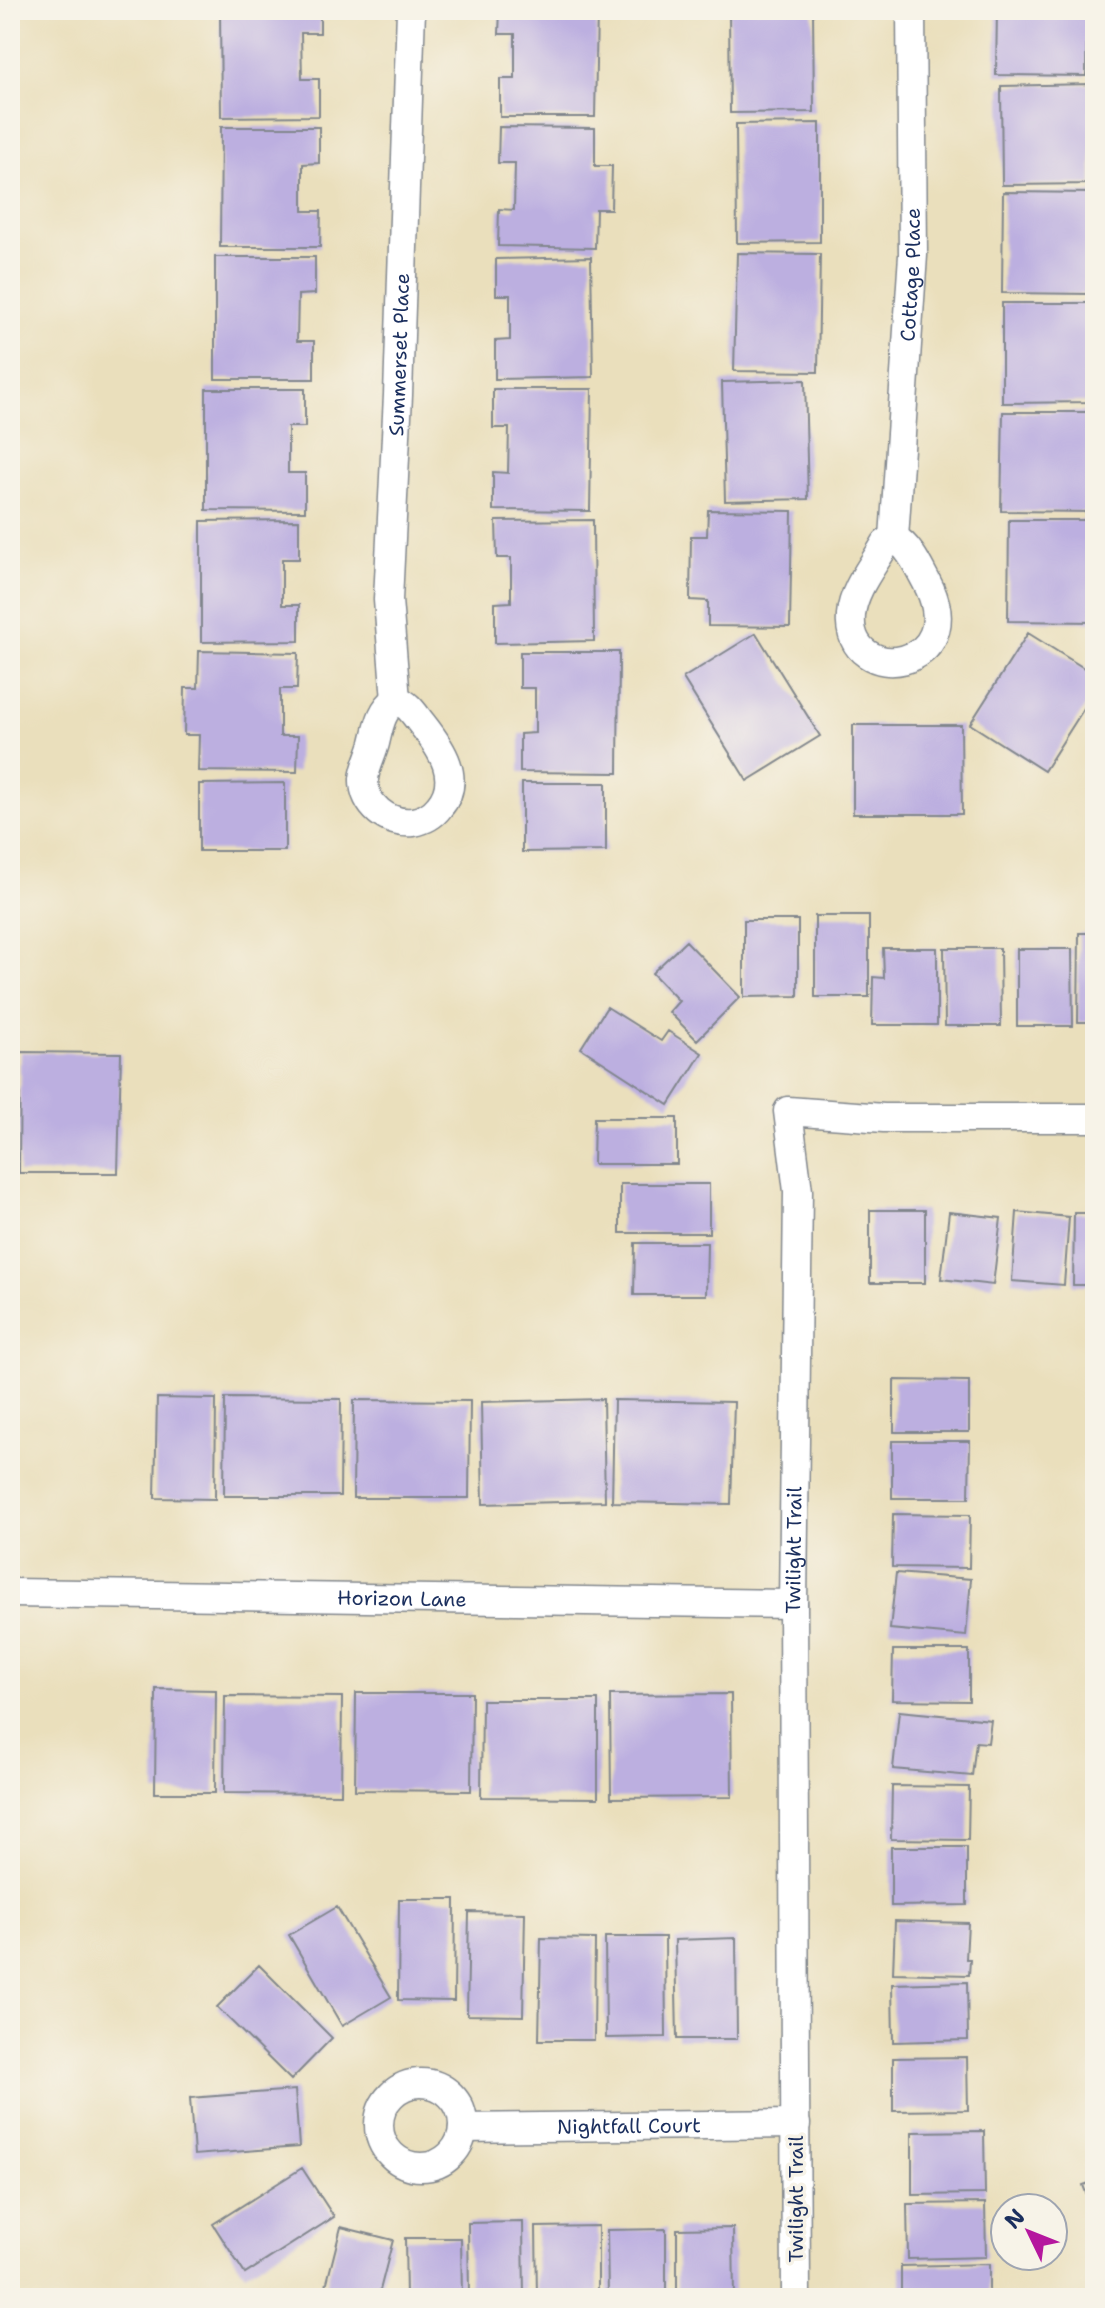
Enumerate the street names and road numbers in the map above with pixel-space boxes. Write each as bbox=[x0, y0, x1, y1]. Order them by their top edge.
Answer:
street label: Cottage Place bbox=[894, 208, 926, 342]
street label: Summerset Place bbox=[383, 273, 415, 437]
street label: Twilight Trail bbox=[780, 1486, 807, 1614]
street label: Horizon Lane bbox=[337, 1585, 467, 1612]
street label: Nightfall Court bbox=[557, 2112, 701, 2140]
street label: Twilight Trail bbox=[783, 2135, 809, 2263]

